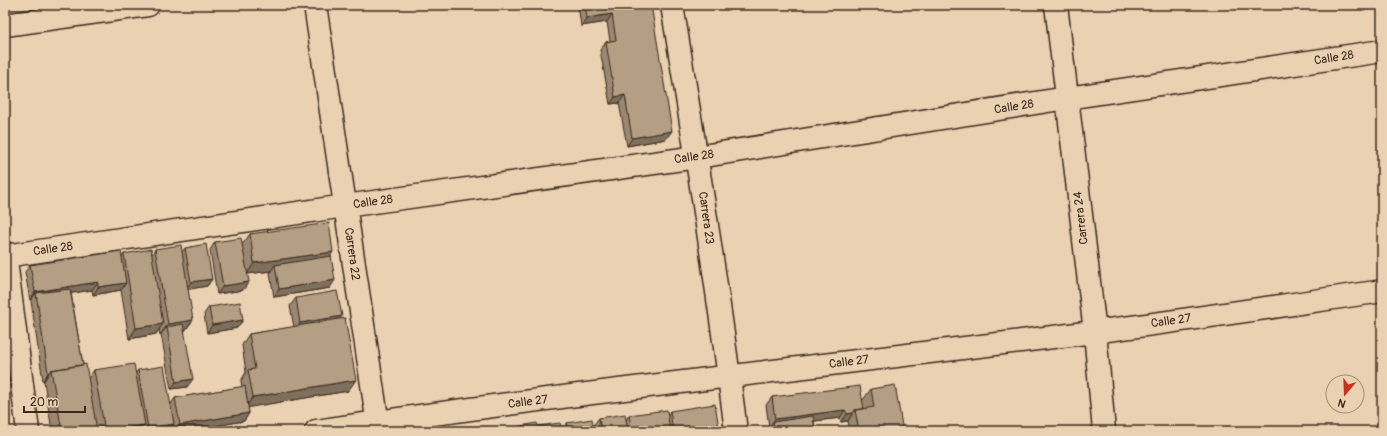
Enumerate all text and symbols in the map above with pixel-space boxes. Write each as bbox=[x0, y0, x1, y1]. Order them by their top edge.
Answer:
street label: Calle 28 bbox=[1313, 47, 1355, 69]
street label: Calle 28 bbox=[993, 96, 1035, 118]
street label: Calle 28 bbox=[673, 147, 715, 167]
street label: Carrera 23 bbox=[695, 191, 717, 245]
street label: Carrera 24 bbox=[1070, 191, 1092, 245]
street label: Calle 28 bbox=[352, 192, 394, 212]
street label: Carrera 22 bbox=[341, 227, 363, 282]
street label: Calle 28 bbox=[32, 239, 74, 259]
street label: Calle 27 bbox=[1150, 311, 1193, 331]
street label: Calle 27 bbox=[828, 352, 871, 372]
north arrow bbox=[1325, 374, 1365, 414]
scale bar bbox=[24, 388, 85, 414]
street label: Calle 27 bbox=[507, 392, 550, 412]
text: 20 m bbox=[30, 395, 59, 410]
text: N bbox=[1336, 395, 1348, 410]

